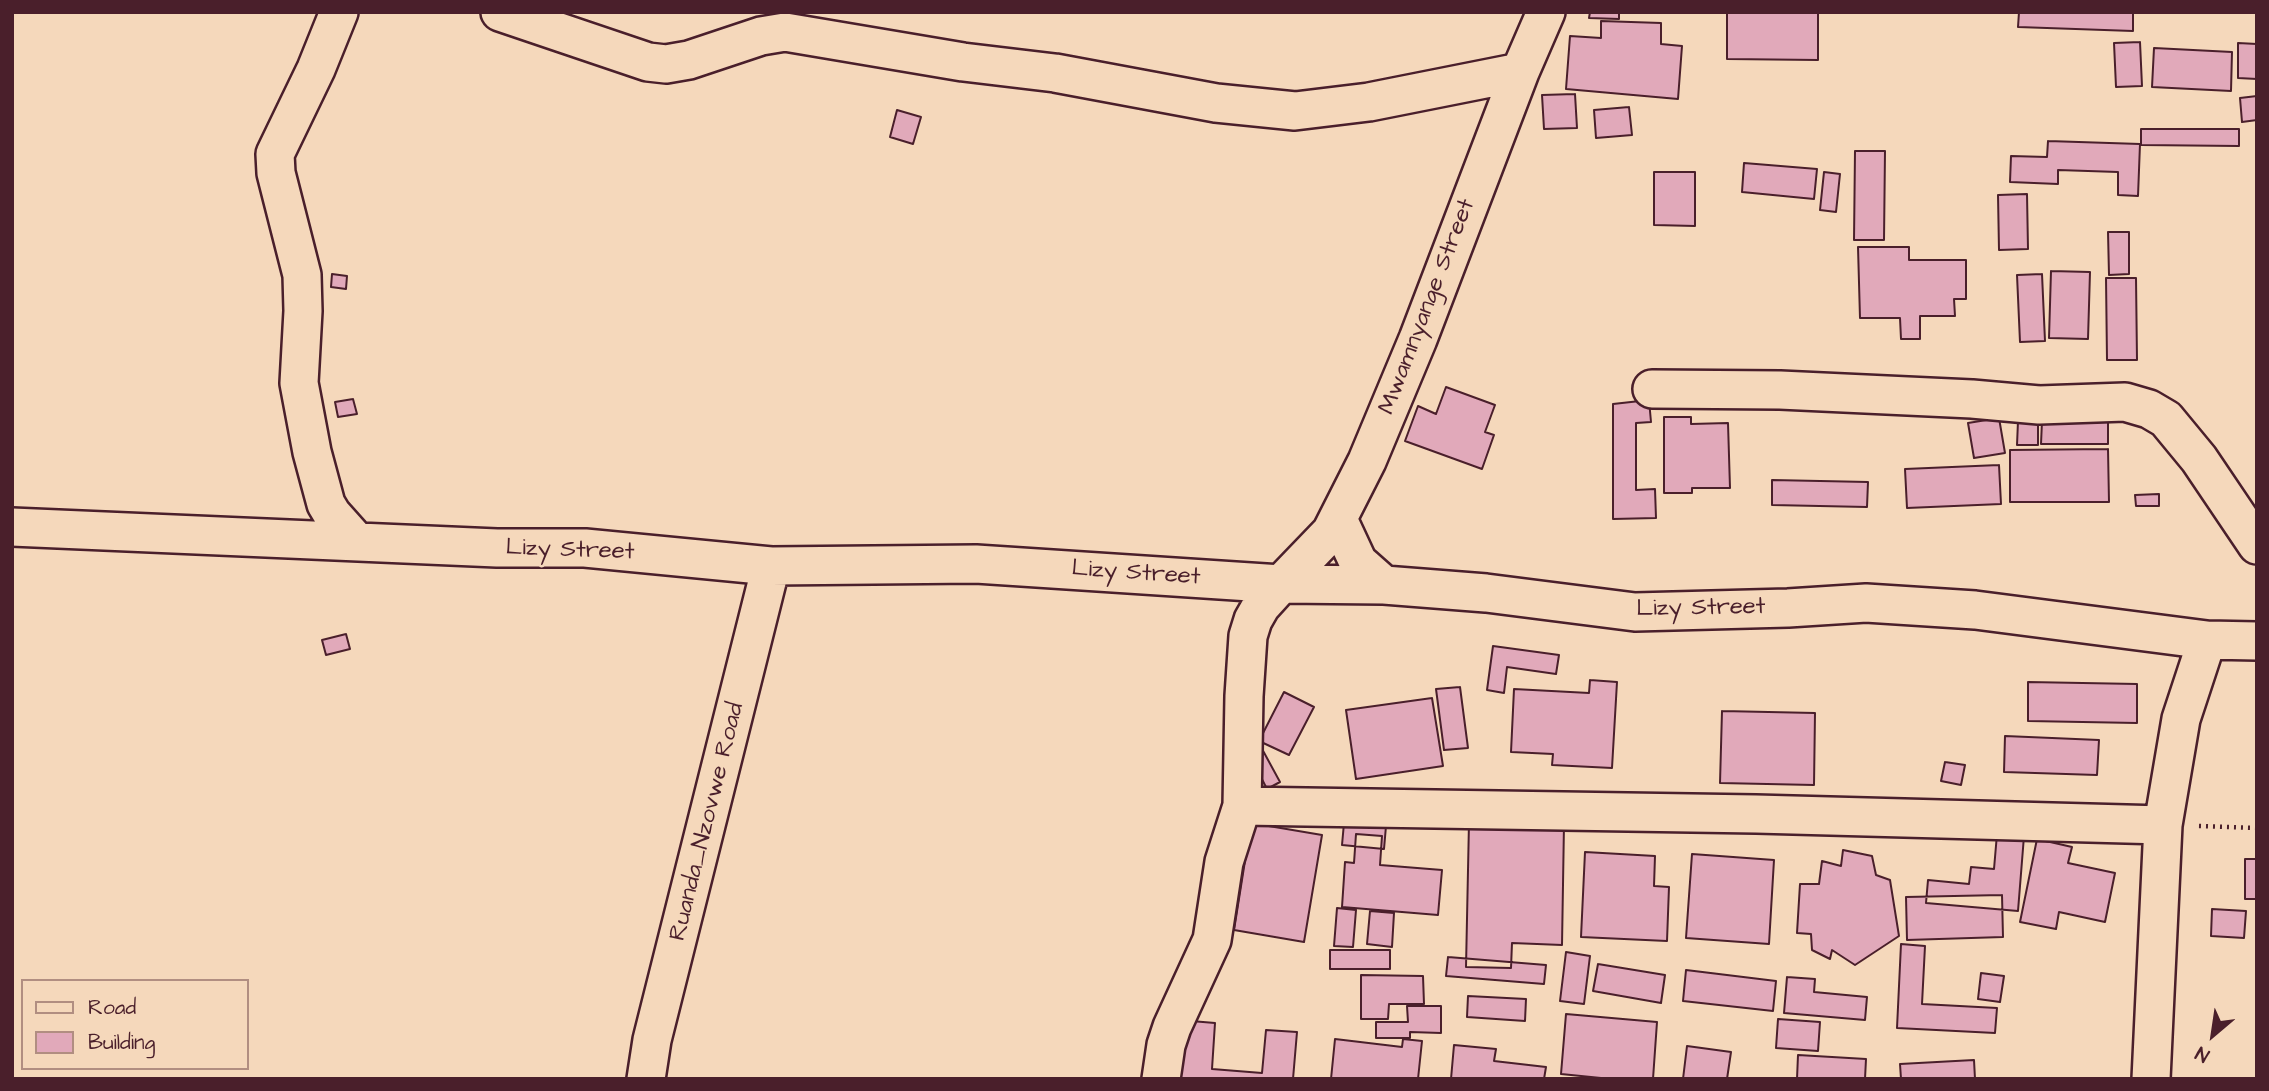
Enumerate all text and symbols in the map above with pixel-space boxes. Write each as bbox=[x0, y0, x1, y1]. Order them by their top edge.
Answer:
street label: Mwamnyange Street bbox=[1374, 195, 1482, 419]
street label: Lizy Street bbox=[505, 534, 635, 568]
street label: Lizy Street bbox=[1071, 555, 1201, 593]
street label: Lizy Street bbox=[1636, 593, 1766, 625]
street label: Ruanda_Nzovwe Road bbox=[664, 700, 752, 944]
legend bbox=[21, 979, 248, 1070]
text: Road bbox=[88, 993, 136, 1022]
north arrow bbox=[2178, 1000, 2248, 1070]
text: Building bbox=[88, 1028, 155, 1057]
text: N bbox=[2191, 1039, 2214, 1069]

